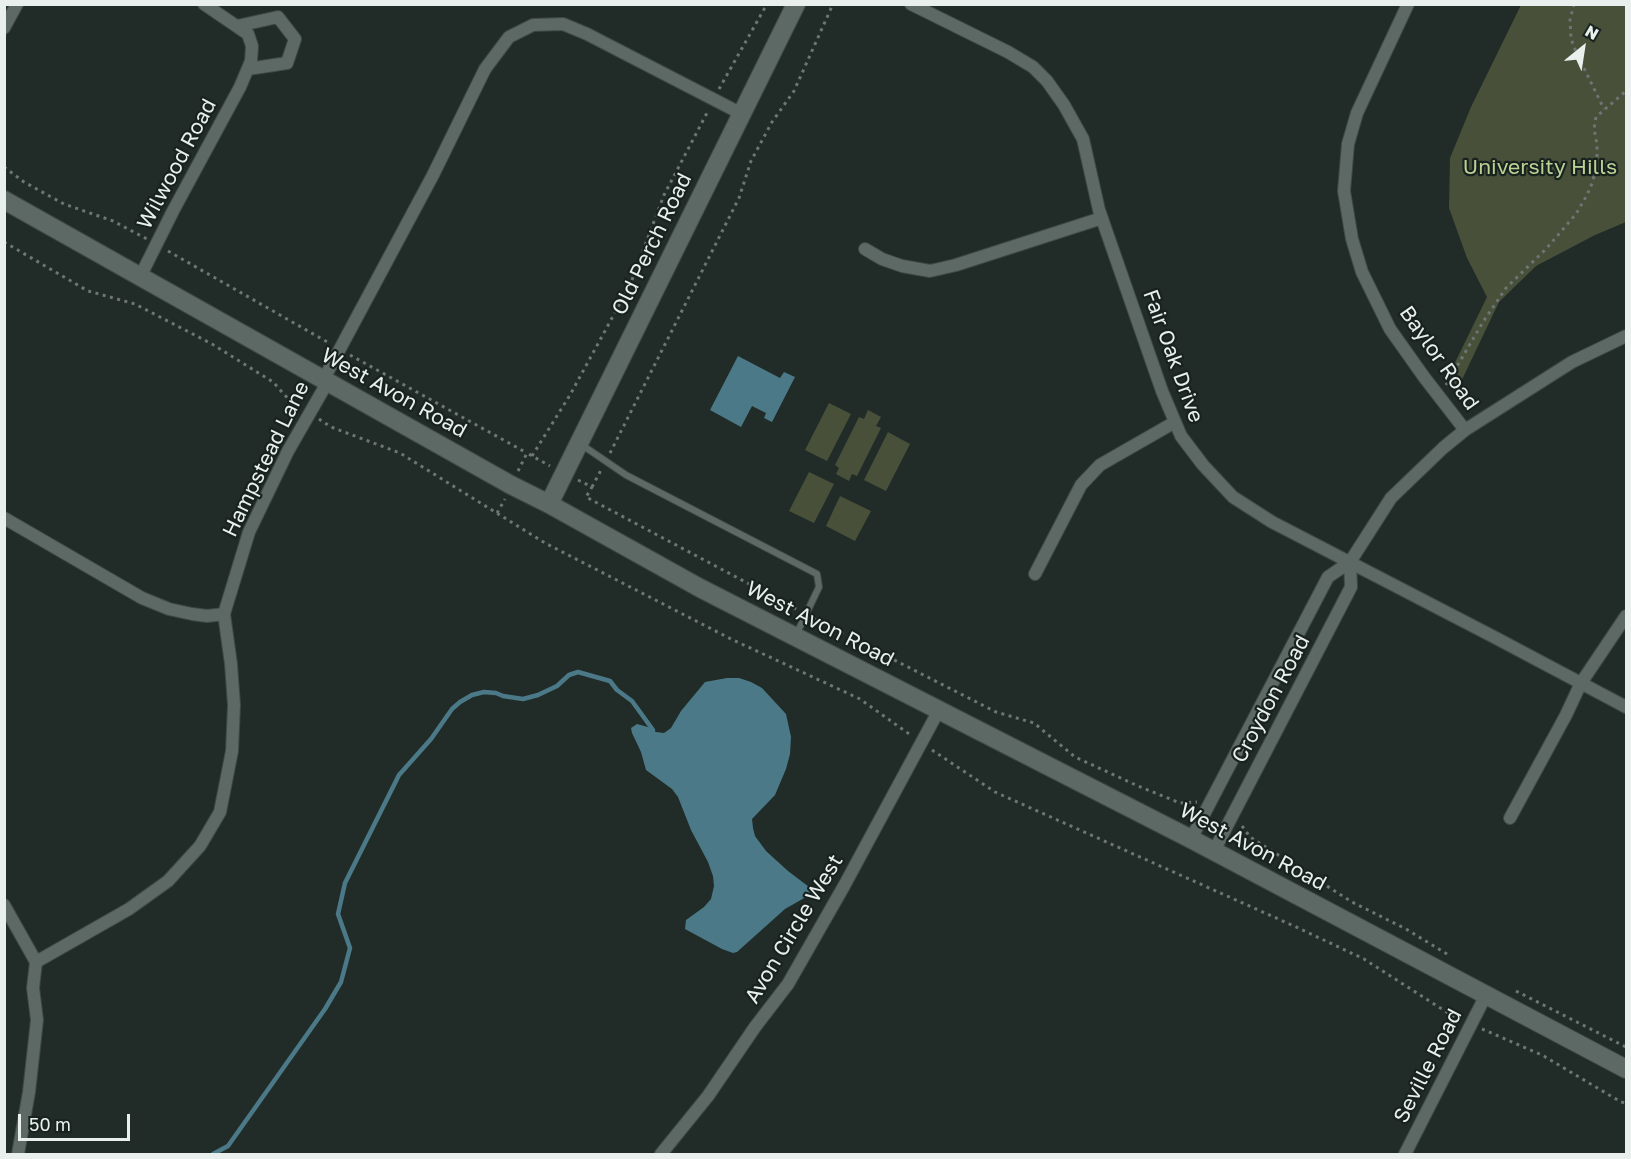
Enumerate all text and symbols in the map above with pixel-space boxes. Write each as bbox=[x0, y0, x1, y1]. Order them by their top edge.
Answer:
north arrow bbox=[1553, 18, 1613, 78]
text: N bbox=[1582, 21, 1602, 44]
street label: Wilwood Road bbox=[132, 95, 222, 233]
park label: University Hills bbox=[1463, 154, 1617, 180]
street label: Old Perch Road bbox=[607, 169, 697, 319]
street label: Fair Oak Drive bbox=[1137, 286, 1209, 426]
street label: Baylor Road bbox=[1394, 301, 1484, 415]
street label: West Avon Road bbox=[317, 343, 471, 443]
street label: Hampstead Lane bbox=[217, 377, 315, 541]
street label: West Avon Road bbox=[742, 576, 898, 672]
street label: Croydon Road bbox=[1227, 631, 1315, 767]
street label: West Avon Road bbox=[1175, 798, 1331, 896]
street label: Avon Circle West bbox=[740, 850, 848, 1008]
street label: Seville Road bbox=[1388, 1005, 1468, 1127]
scale bar bbox=[21, 1102, 134, 1140]
text: 50 m bbox=[29, 1113, 71, 1135]

